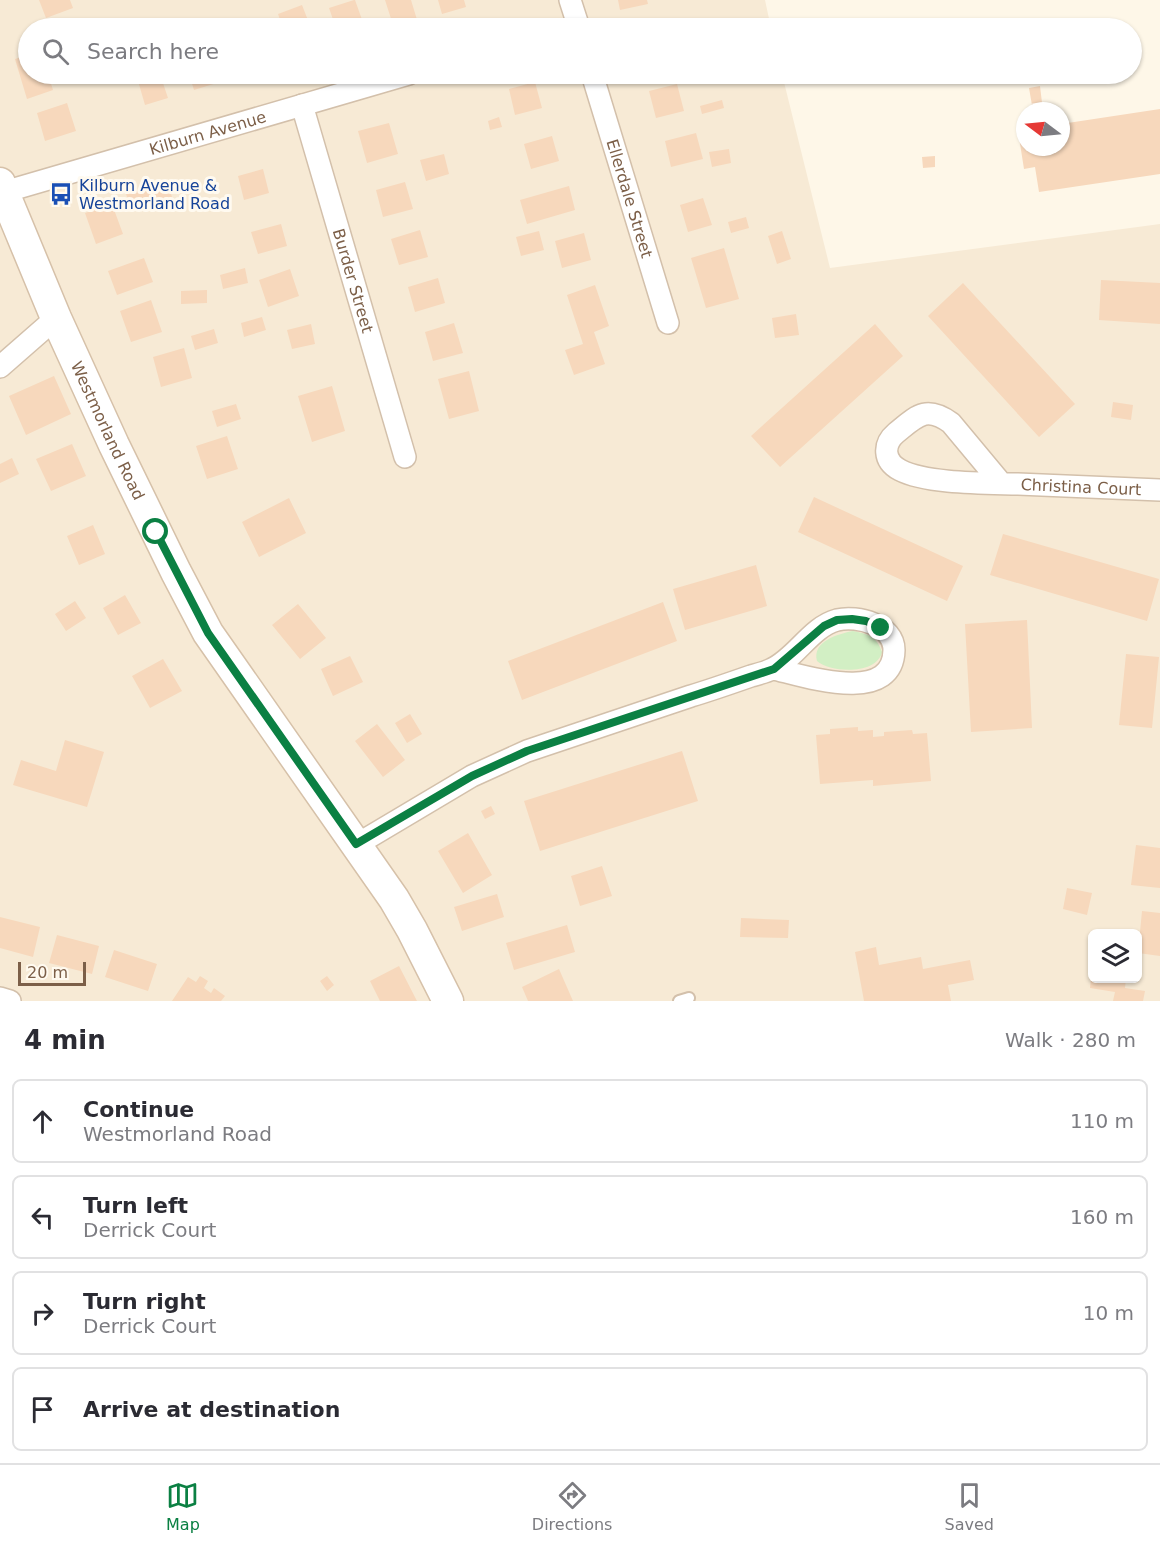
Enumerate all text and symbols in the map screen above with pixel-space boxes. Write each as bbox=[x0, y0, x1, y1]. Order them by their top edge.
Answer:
search box bbox=[18, 18, 1142, 84]
icon: search bbox=[39, 35, 72, 68]
text: Search here bbox=[87, 39, 219, 64]
north arrow bbox=[1016, 102, 1070, 156]
street label: Kilburn Avenue bbox=[147, 107, 268, 159]
street label: Ellerdale Street bbox=[603, 137, 657, 260]
place label: Kilburn Avenue & Westmorland Road bbox=[79, 176, 230, 213]
bus stop icon: Kilburn Avenue & Westmorland Road bbox=[48, 181, 74, 207]
street label: Burder Street bbox=[329, 226, 378, 335]
street label: Westmorland Road bbox=[67, 358, 149, 503]
street label: Christina Court bbox=[1020, 475, 1142, 499]
route start bbox=[142, 518, 168, 544]
route end bbox=[867, 614, 893, 640]
map controls bbox=[1088, 929, 1142, 983]
button: layers bbox=[1088, 929, 1142, 983]
scale bar bbox=[18, 959, 86, 986]
text: 20 m bbox=[27, 963, 68, 982]
text: 4 min bbox=[24, 1025, 106, 1055]
text: Walk · 280 m bbox=[1005, 1028, 1136, 1052]
text: Continue bbox=[83, 1097, 194, 1122]
icon: ahead bbox=[26, 1105, 59, 1138]
text: 110 m bbox=[1070, 1109, 1134, 1133]
text: Westmorland Road bbox=[83, 1122, 272, 1146]
text: Turn left bbox=[83, 1193, 188, 1218]
icon: left bbox=[26, 1201, 59, 1234]
text: 160 m bbox=[1070, 1205, 1134, 1229]
text: Derrick Court bbox=[83, 1218, 216, 1242]
text: Turn right bbox=[83, 1289, 206, 1314]
icon: right bbox=[26, 1297, 59, 1330]
text: 10 m bbox=[1083, 1301, 1134, 1325]
text: Derrick Court bbox=[83, 1314, 216, 1338]
icon: arrive bbox=[26, 1393, 59, 1426]
text: Arrive at destination bbox=[83, 1397, 340, 1422]
tab: Map bbox=[166, 1479, 200, 1534]
tab: Directions bbox=[532, 1479, 612, 1534]
tab: Saved bbox=[945, 1479, 994, 1534]

